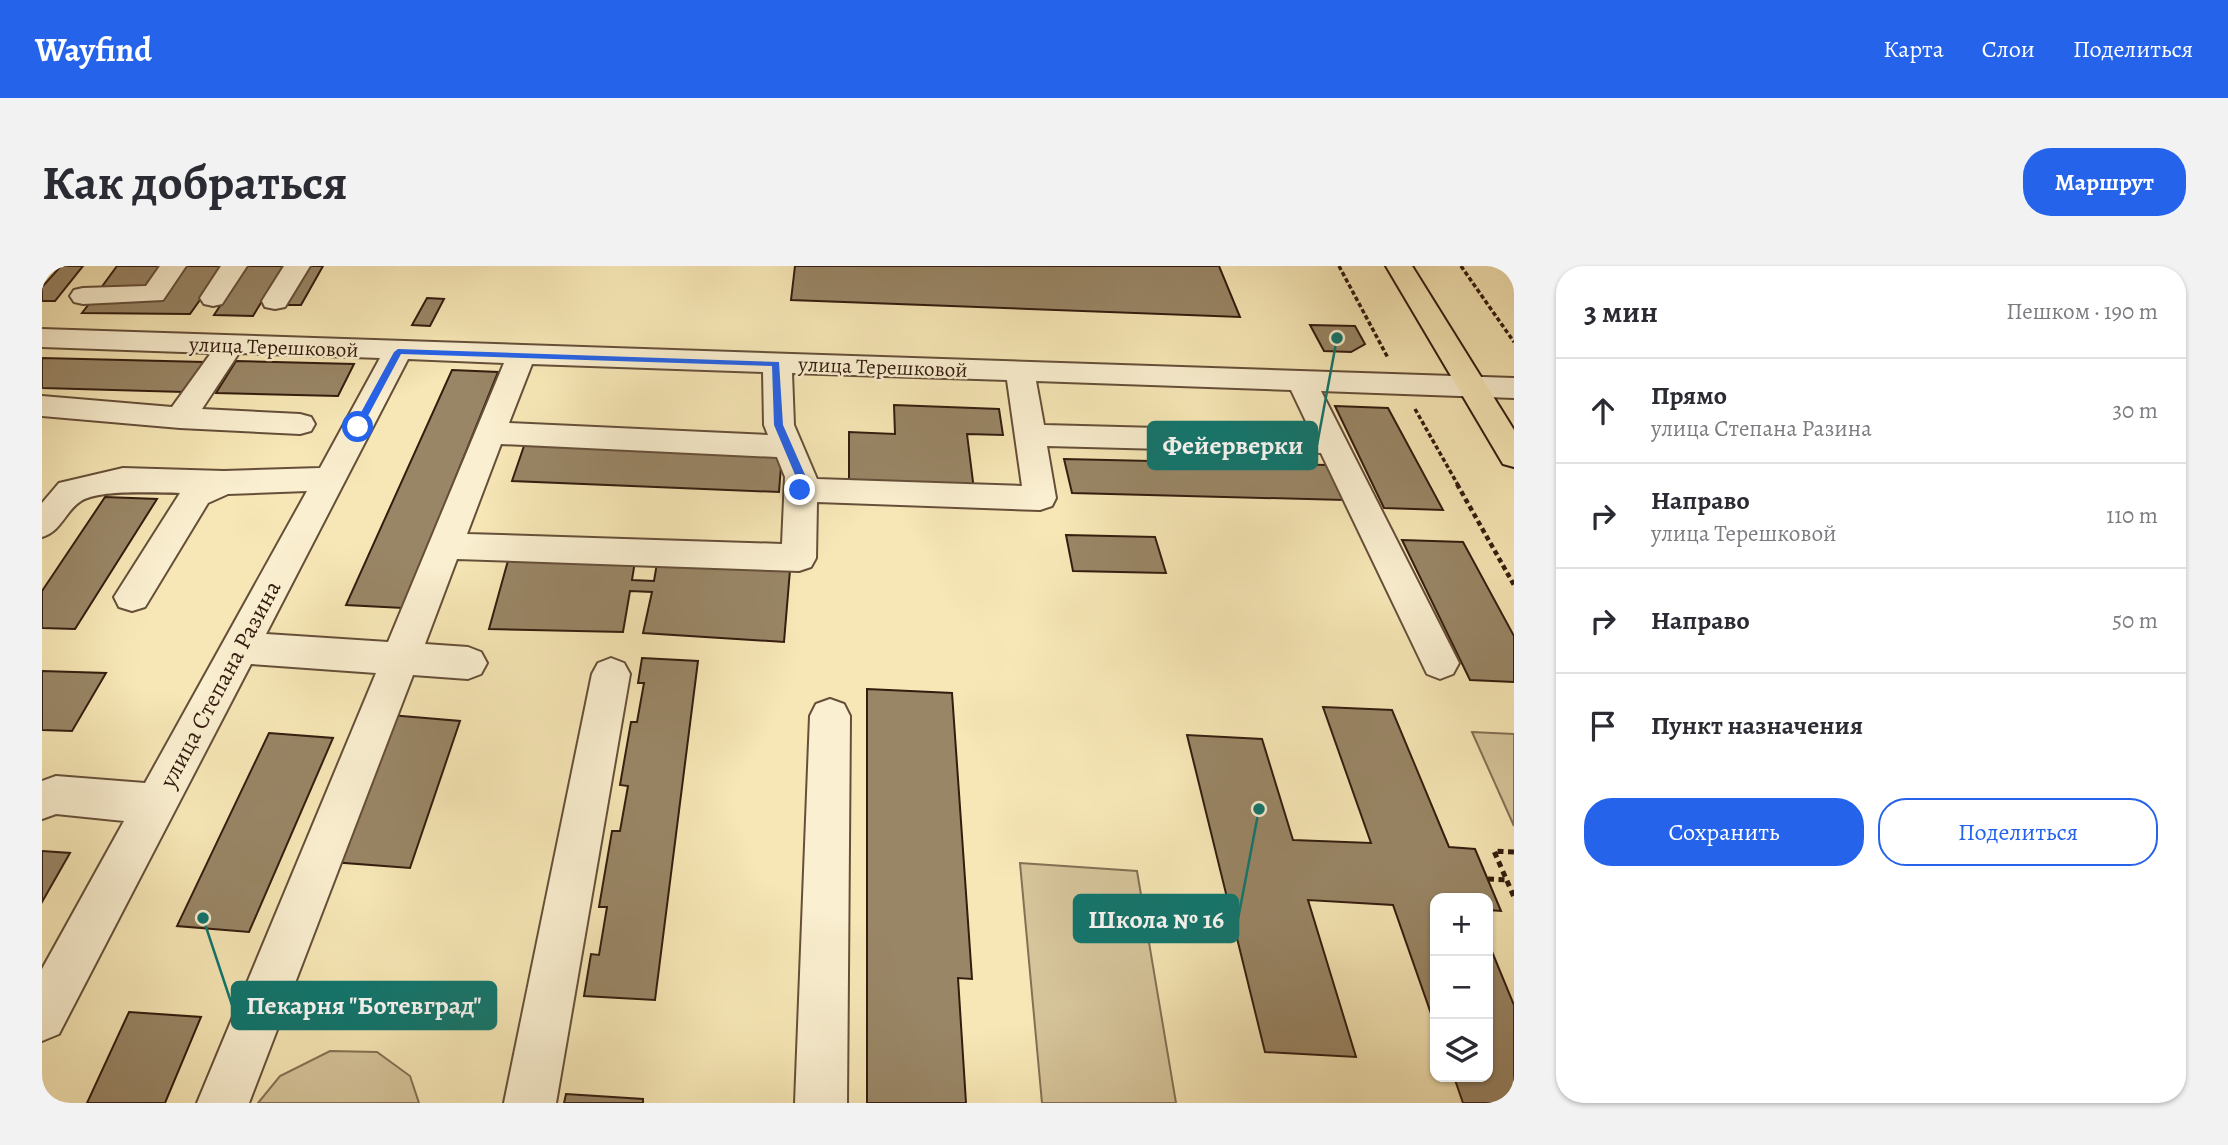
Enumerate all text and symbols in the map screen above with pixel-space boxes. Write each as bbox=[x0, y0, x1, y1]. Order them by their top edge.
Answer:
text: Wayfind bbox=[35, 27, 152, 72]
text: Карта bbox=[1883, 33, 1944, 65]
text: Слои bbox=[1982, 33, 2035, 65]
text: Поделиться bbox=[2073, 33, 2193, 65]
button: Маршрут bbox=[2023, 148, 2186, 216]
text: Как добраться bbox=[42, 149, 348, 216]
text: 3 мин bbox=[1584, 292, 1658, 332]
text: Пешком · 190 m bbox=[2006, 296, 2158, 327]
street label: улица Терешковой bbox=[188, 330, 359, 364]
street label: улица Терешковой bbox=[797, 350, 968, 384]
text: Прямо bbox=[1651, 378, 1727, 413]
icon: ahead bbox=[1584, 392, 1622, 430]
text: 30 m bbox=[2112, 395, 2158, 426]
route start bbox=[342, 411, 373, 442]
text: улица Степана Разина bbox=[1651, 413, 1872, 444]
callout: Фейерверки bbox=[1148, 422, 1317, 469]
text: Фейерверки bbox=[1162, 428, 1304, 463]
route end bbox=[784, 474, 815, 505]
text: Направо bbox=[1651, 483, 1750, 518]
icon: right bbox=[1584, 497, 1622, 535]
text: 110 m bbox=[2106, 500, 2158, 531]
text: улица Терешковой bbox=[1651, 518, 1837, 549]
street label: улица Степана Разина bbox=[151, 575, 288, 794]
icon: right bbox=[1584, 602, 1622, 640]
text: Направо bbox=[1651, 603, 1750, 638]
text: 50 m bbox=[2112, 605, 2158, 636]
icon: arrive bbox=[1584, 707, 1622, 745]
text: Пункт назначения bbox=[1651, 708, 1863, 743]
button: Сохранить bbox=[1584, 798, 1864, 866]
button: Поделиться bbox=[1878, 798, 2158, 866]
map controls bbox=[1430, 893, 1493, 1082]
button: + bbox=[1430, 893, 1493, 956]
callout: Школа № 16 bbox=[1074, 895, 1238, 942]
text: Школа № 16 bbox=[1088, 902, 1224, 937]
button: − bbox=[1430, 956, 1493, 1019]
callout: Пекарня "Ботевград" bbox=[232, 982, 496, 1029]
text: Пекарня "Ботевград" bbox=[246, 988, 482, 1023]
button: layers bbox=[1430, 1019, 1493, 1082]

